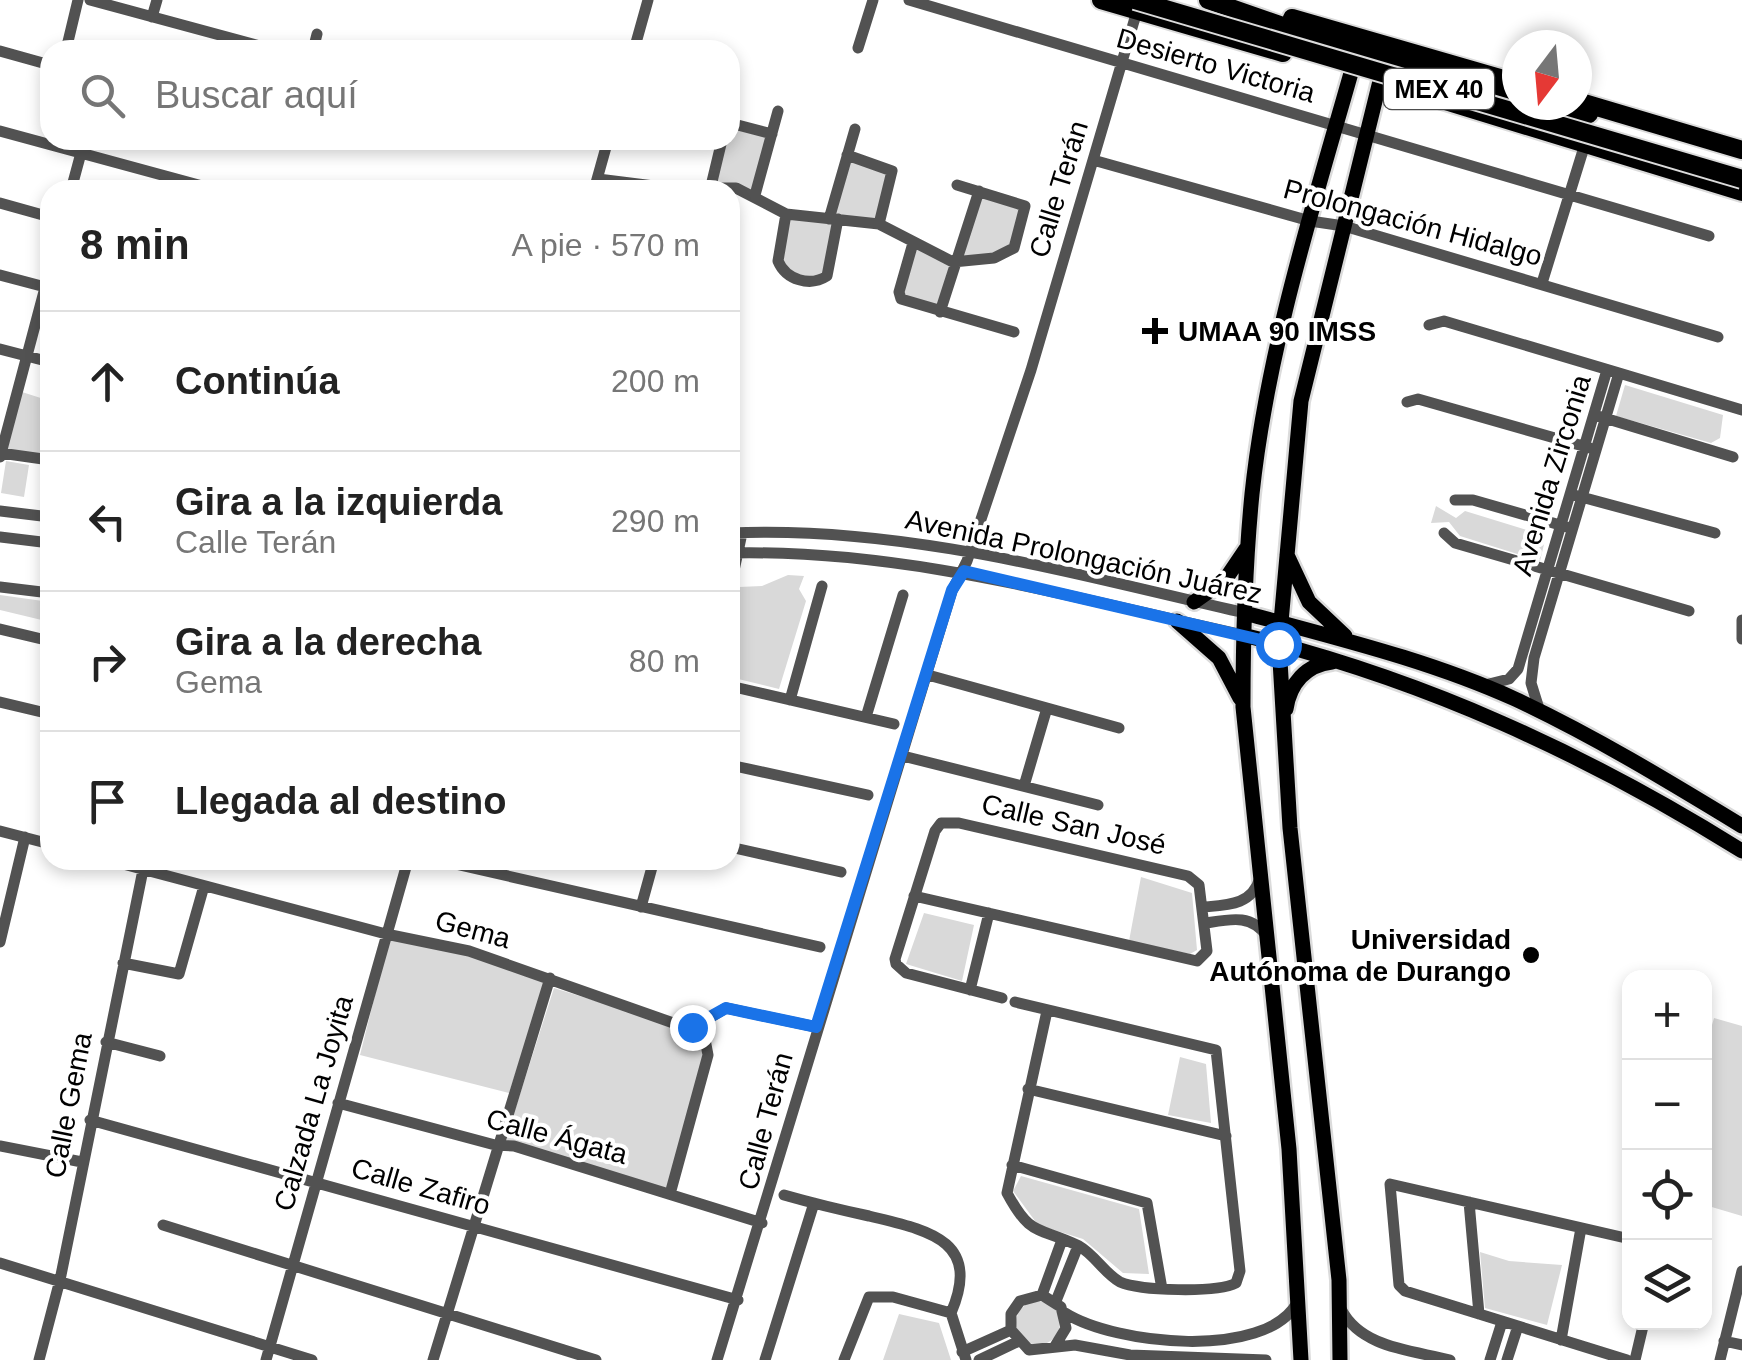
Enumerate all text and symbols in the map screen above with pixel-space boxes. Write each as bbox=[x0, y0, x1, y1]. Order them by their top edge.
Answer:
street label: Desierto Victoria bbox=[1113, 22, 1319, 109]
north arrow bbox=[1502, 30, 1592, 120]
search box bbox=[40, 40, 740, 150]
icon: search bbox=[75, 68, 130, 123]
road number: MEX 40 bbox=[1384, 69, 1494, 109]
text: Buscar aquí bbox=[155, 74, 358, 116]
street label: Calle Terán bbox=[1023, 117, 1094, 261]
street label: Prolongación Hidalgo bbox=[1280, 173, 1545, 272]
text: 8 min bbox=[80, 221, 190, 268]
text: A pie · 570 m bbox=[511, 227, 700, 263]
place label: UMAA 90 IMSS bbox=[1178, 316, 1376, 347]
marker: UMAA 90 IMSS bbox=[1142, 318, 1168, 344]
icon: ahead bbox=[80, 354, 135, 409]
text: Continúa bbox=[175, 360, 340, 402]
text: 200 m bbox=[611, 363, 700, 399]
street label: Avenida Zirconia bbox=[1506, 371, 1597, 579]
text: Gira a la izquierda bbox=[175, 481, 502, 523]
icon: left bbox=[80, 494, 135, 549]
text: 290 m bbox=[611, 503, 700, 539]
street label: Avenida Prolongación Juárez bbox=[903, 504, 1265, 609]
text: Calle Terán bbox=[175, 524, 336, 560]
text: Gira a la derecha bbox=[175, 621, 481, 663]
route start bbox=[1256, 622, 1302, 668]
icon: right bbox=[80, 634, 135, 689]
text: 80 m bbox=[629, 643, 700, 679]
text: Gema bbox=[175, 664, 262, 700]
icon: arrive bbox=[80, 774, 135, 829]
text: Llegada al destino bbox=[175, 780, 507, 822]
street label: Calle San José bbox=[979, 788, 1169, 861]
street label: Gema bbox=[432, 905, 514, 954]
place label: Universidad Autónoma de Durango bbox=[1209, 924, 1511, 987]
marker: Universidad Autónoma de Durango bbox=[1520, 944, 1542, 966]
map controls bbox=[1622, 970, 1712, 1330]
button: + bbox=[1622, 970, 1712, 1060]
street label: Calzada La Joyita bbox=[268, 991, 359, 1214]
route end bbox=[670, 1005, 716, 1051]
street label: Calle Gema bbox=[39, 1029, 98, 1181]
street label: Calle Terán bbox=[732, 1049, 799, 1193]
button: − bbox=[1622, 1060, 1712, 1150]
street label: Calle Ágata bbox=[483, 1103, 631, 1170]
button: locate bbox=[1622, 1150, 1712, 1240]
street label: Calle Zafiro bbox=[348, 1152, 494, 1221]
button: layers bbox=[1622, 1240, 1712, 1330]

